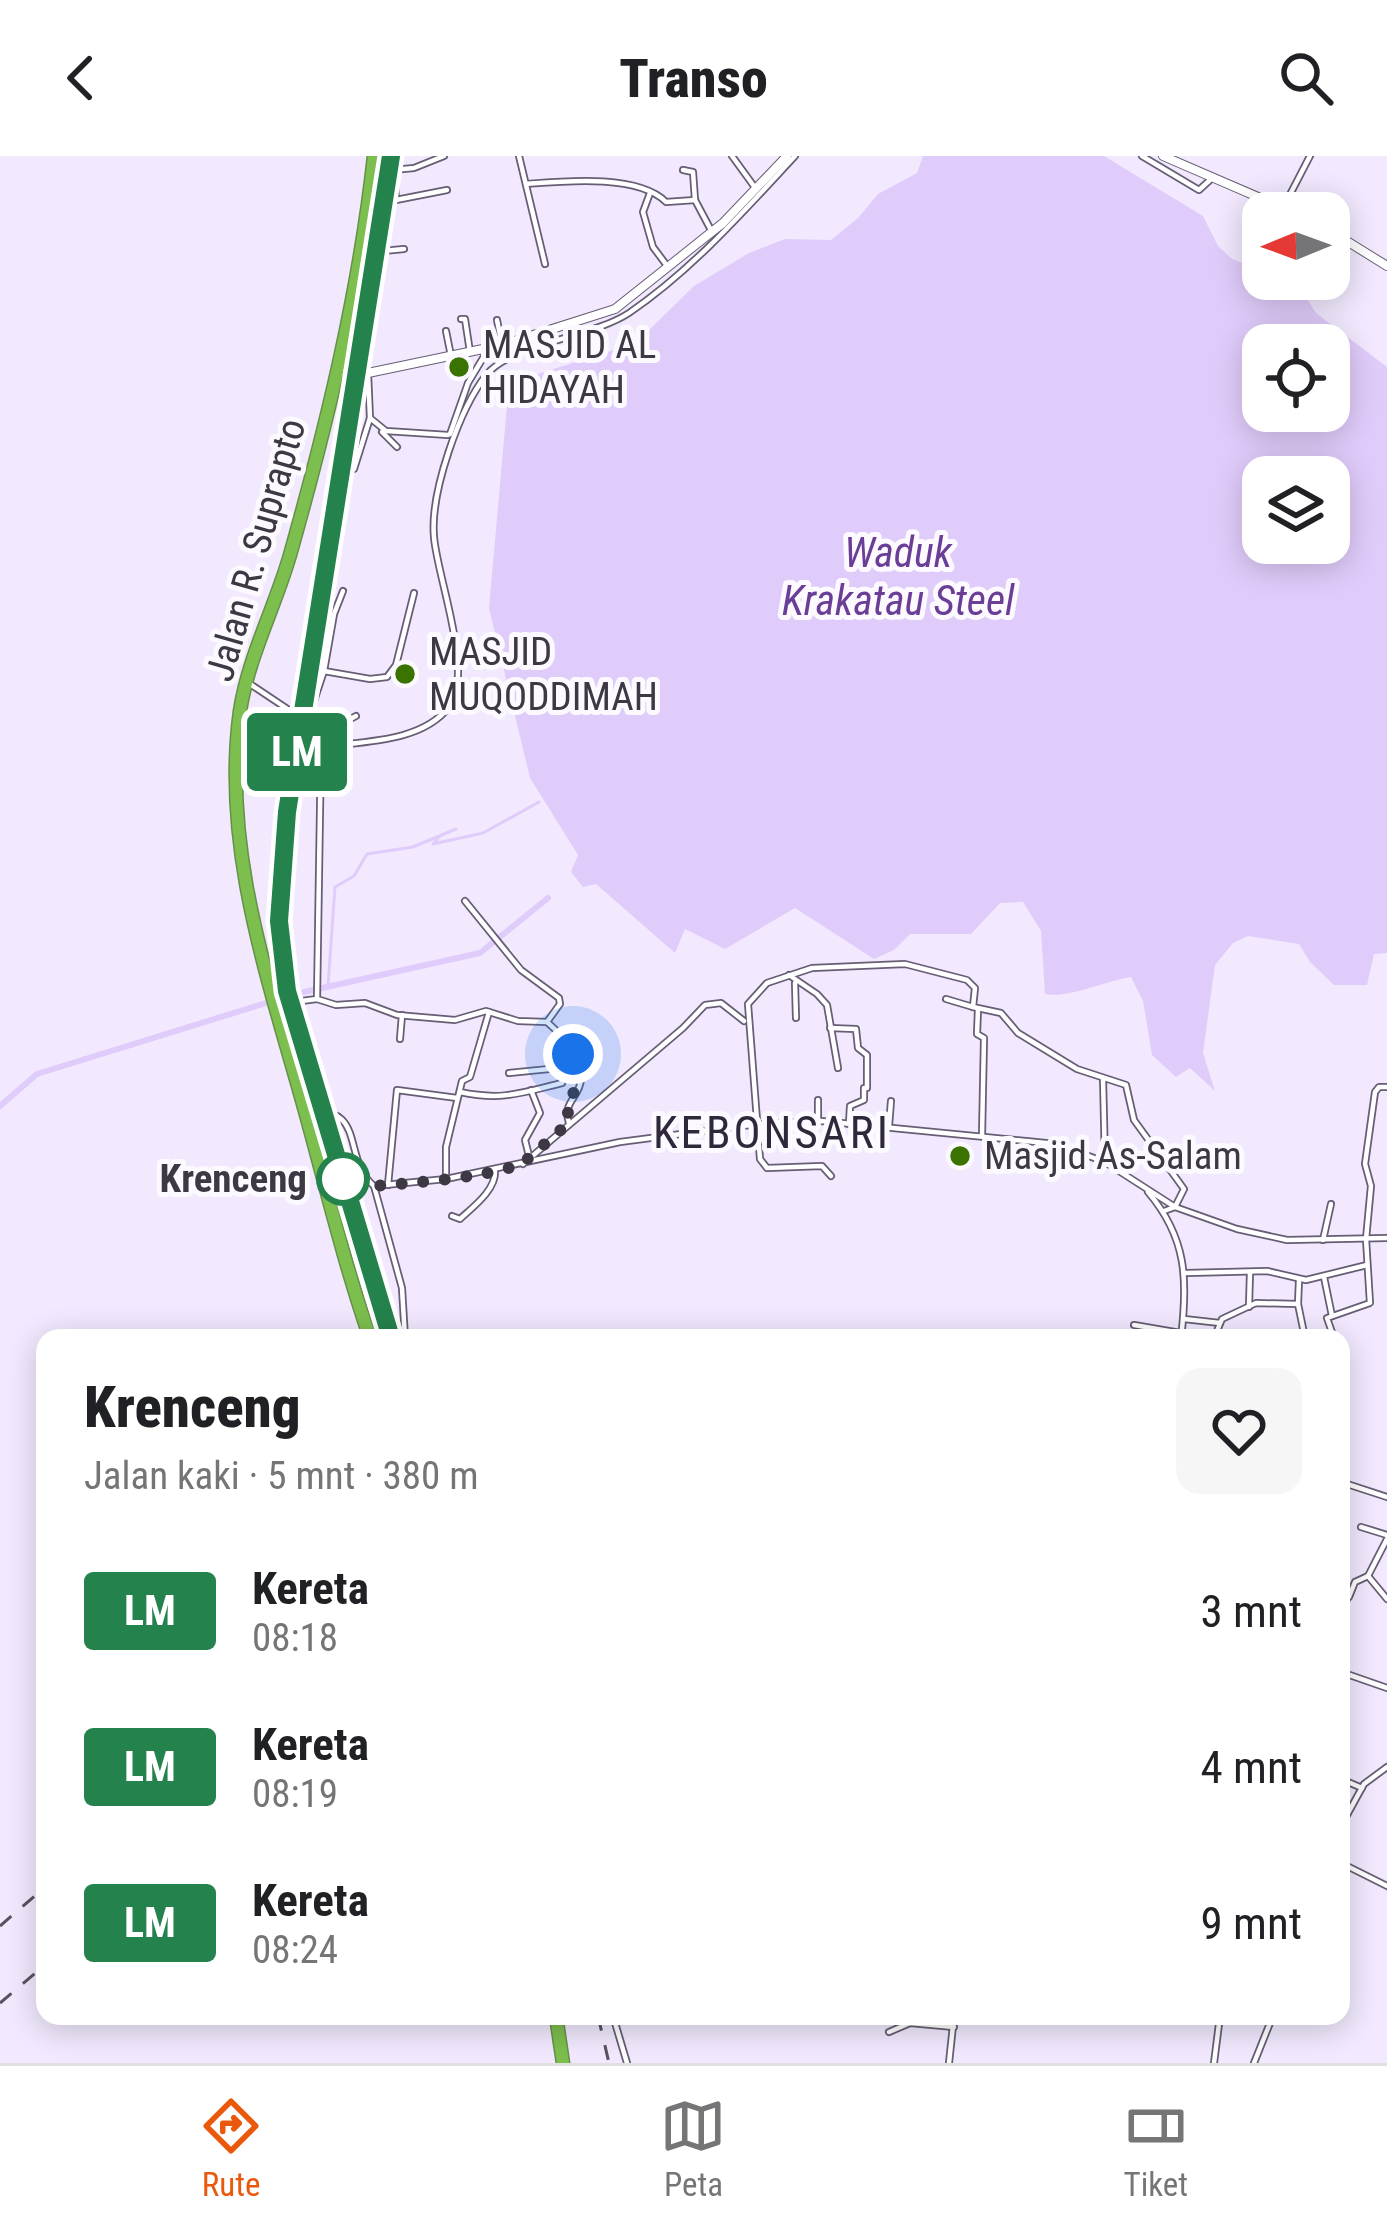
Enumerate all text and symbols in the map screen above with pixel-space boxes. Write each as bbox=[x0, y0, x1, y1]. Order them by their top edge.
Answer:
icon: back bbox=[48, 45, 114, 111]
icon: search bbox=[1273, 45, 1339, 111]
text: Transo bbox=[619, 47, 768, 110]
north arrow bbox=[1242, 192, 1350, 300]
map controls bbox=[1242, 192, 1350, 564]
place label: MASJID AL HIDAYAH bbox=[483, 322, 656, 413]
button: locate bbox=[1242, 324, 1350, 432]
marker: MASJID AL HIDAYAH bbox=[446, 354, 472, 380]
street label: Jalan R. Suprapto bbox=[197, 413, 315, 687]
button: layers bbox=[1242, 456, 1350, 564]
water label: Waduk Krakatau Steel bbox=[782, 528, 1015, 625]
place label: MASJID MUQODDIMAH bbox=[429, 629, 658, 720]
marker: MASJID MUQODDIMAH bbox=[392, 661, 418, 687]
line badge: LM bbox=[243, 713, 351, 791]
text: LM bbox=[271, 727, 323, 776]
your location bbox=[543, 1024, 603, 1084]
district label: KEBONSARI bbox=[653, 1106, 891, 1159]
place label: Masjid As-Salam bbox=[984, 1133, 1242, 1179]
marker: Masjid As-Salam bbox=[947, 1143, 973, 1169]
marker: Krenceng bbox=[318, 1154, 368, 1204]
place label: Krenceng bbox=[160, 1156, 307, 1202]
button: heart bbox=[1176, 1368, 1302, 1494]
text: Krenceng bbox=[84, 1374, 301, 1441]
text: Jalan kaki · 5 mnt · 380 m bbox=[84, 1453, 479, 1499]
text: Kereta bbox=[252, 1562, 369, 1615]
text: 3 mnt bbox=[1200, 1585, 1302, 1638]
text: LM bbox=[124, 1586, 176, 1635]
text: 08:18 bbox=[252, 1615, 338, 1661]
text: Kereta bbox=[252, 1718, 369, 1771]
text: 4 mnt bbox=[1200, 1741, 1302, 1794]
text: LM bbox=[124, 1742, 176, 1791]
text: 08:19 bbox=[252, 1771, 338, 1817]
text: Kereta bbox=[252, 1874, 369, 1927]
text: 9 mnt bbox=[1200, 1897, 1302, 1950]
text: LM bbox=[124, 1898, 176, 1947]
text: 08:24 bbox=[252, 1927, 338, 1973]
tab: Rute bbox=[198, 2093, 264, 2204]
tab: Peta bbox=[660, 2093, 726, 2204]
tab: Tiket bbox=[1123, 2093, 1189, 2204]

